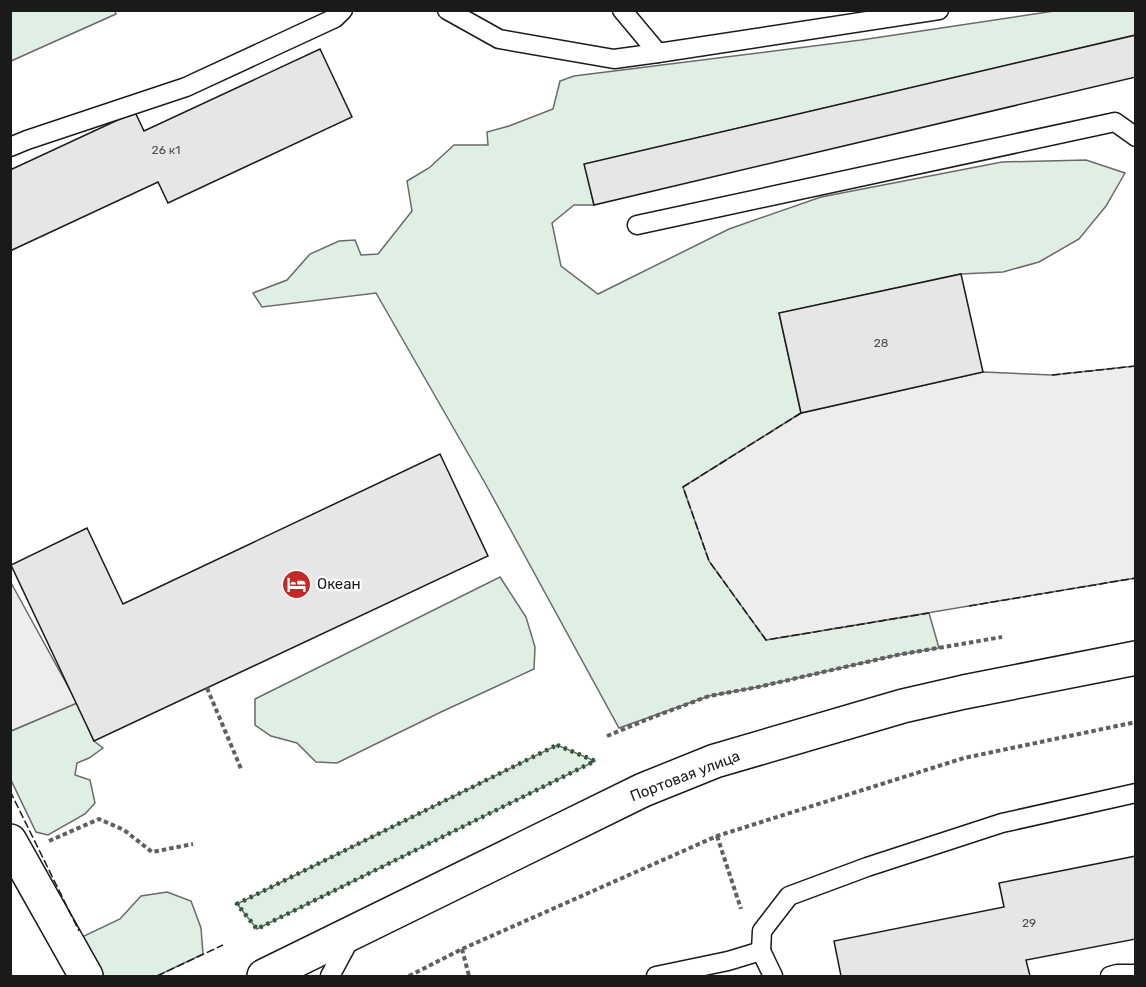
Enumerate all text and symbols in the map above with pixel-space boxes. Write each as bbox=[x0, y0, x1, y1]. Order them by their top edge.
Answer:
house number: 26 к1 bbox=[152, 143, 180, 157]
house number: 28 bbox=[874, 336, 888, 350]
hotel icon: Океан bbox=[280, 568, 312, 600]
place label: Океан bbox=[317, 575, 361, 593]
street label: Портовая улица bbox=[628, 747, 742, 805]
house number: 29 bbox=[1022, 916, 1036, 930]

